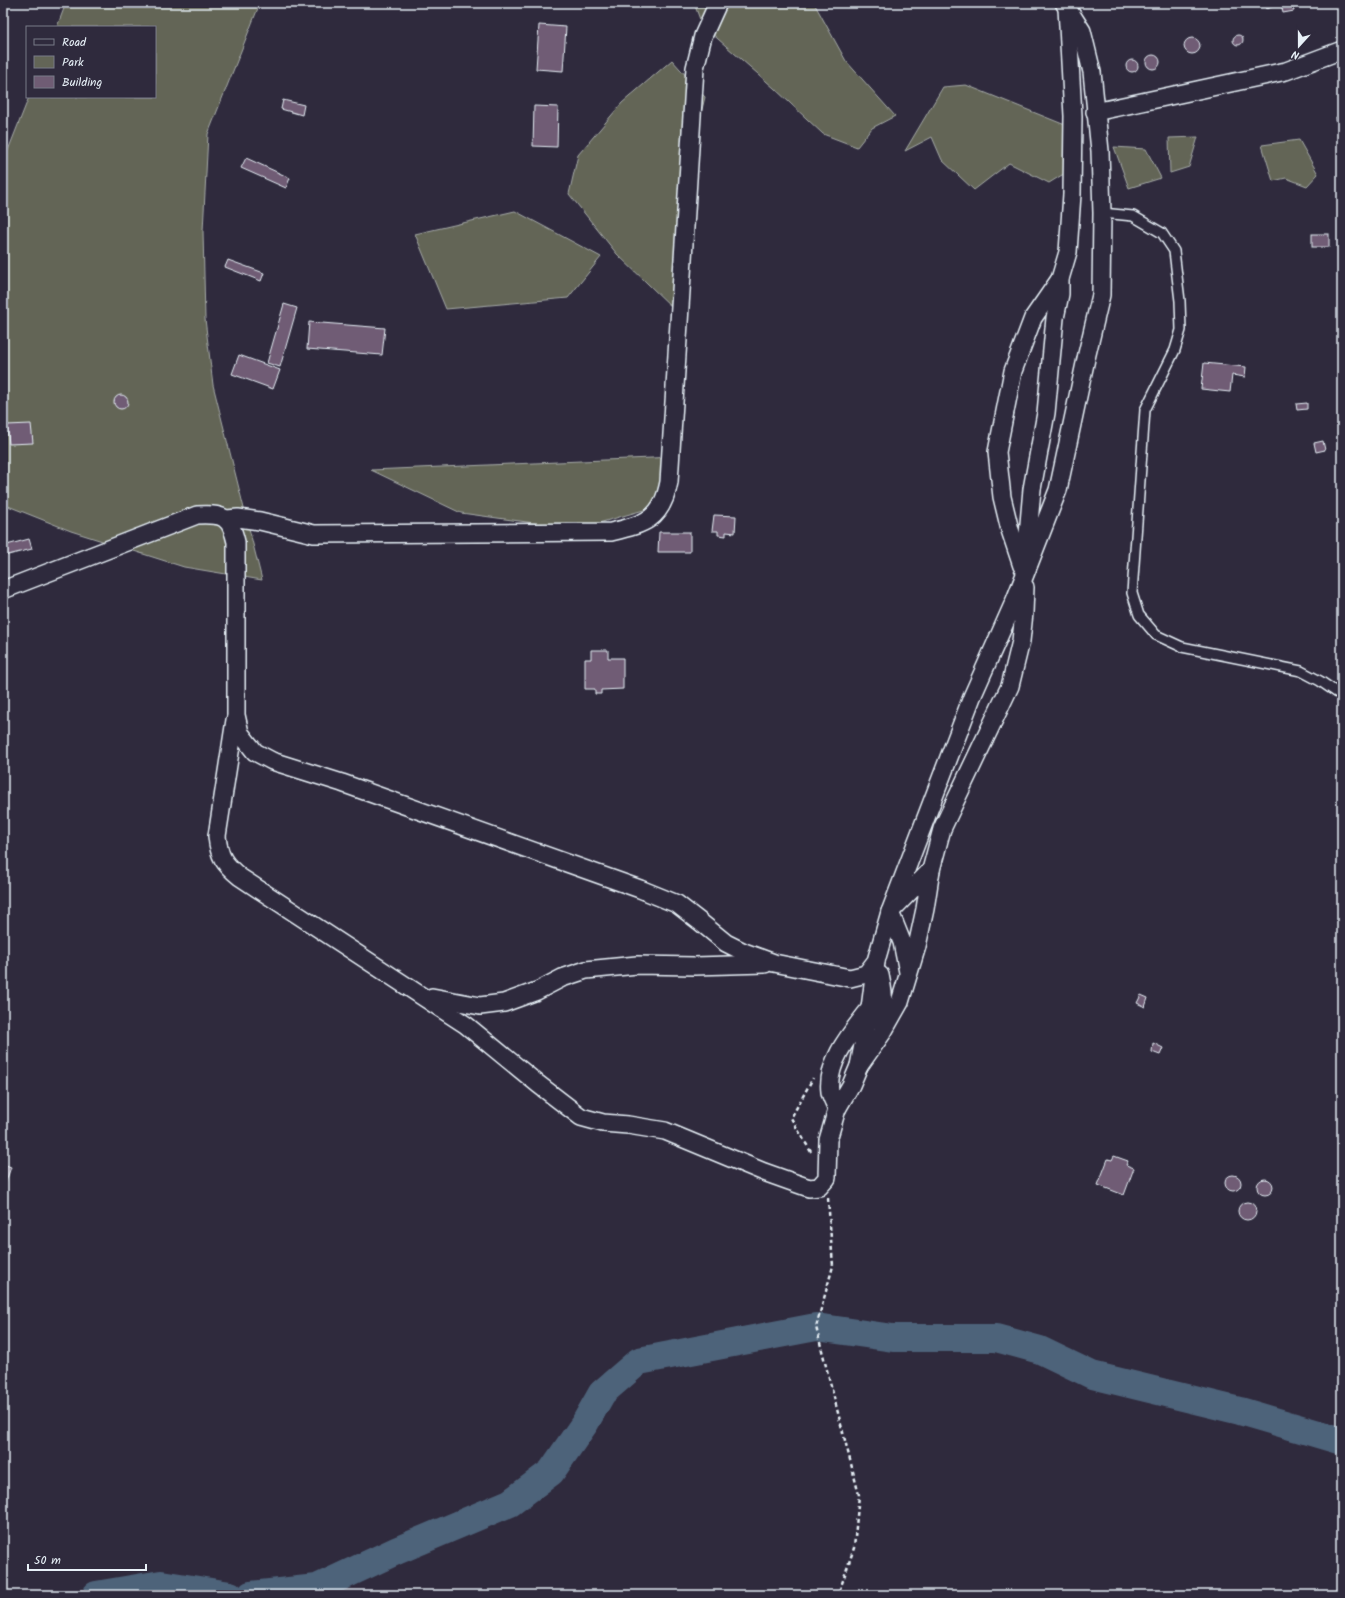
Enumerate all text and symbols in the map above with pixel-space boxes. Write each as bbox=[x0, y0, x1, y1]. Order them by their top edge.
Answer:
legend bbox=[26, 26, 156, 98]
north arrow bbox=[1279, 26, 1319, 66]
text: Road bbox=[62, 33, 87, 52]
text: N bbox=[1289, 45, 1302, 64]
text: Park bbox=[62, 53, 84, 72]
text: Building bbox=[62, 73, 102, 92]
scale bar bbox=[28, 1546, 146, 1572]
text: 50 m bbox=[34, 1551, 61, 1570]

